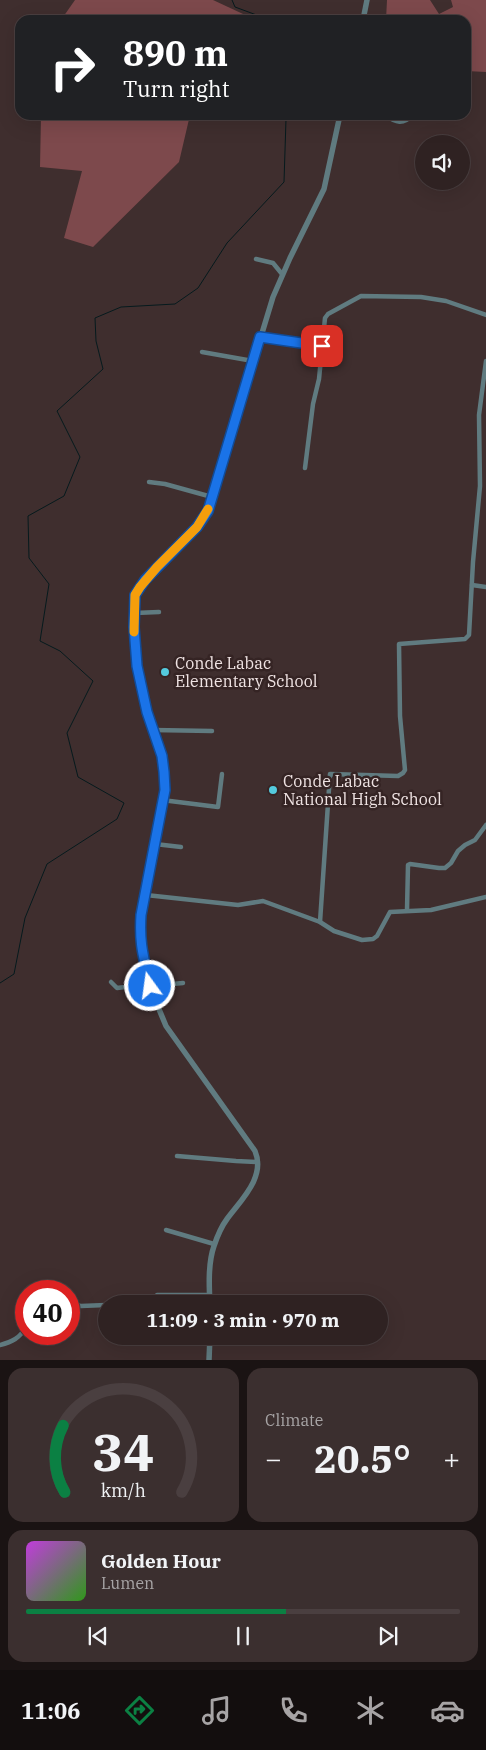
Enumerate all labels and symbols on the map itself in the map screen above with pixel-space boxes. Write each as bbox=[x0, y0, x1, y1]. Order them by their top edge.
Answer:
pin bbox=[301, 325, 343, 367]
place label: Conde Labac Elementary School bbox=[175, 653, 318, 691]
marker: Conde Labac Elementary School bbox=[159, 666, 171, 678]
place label: Conde Labac National High School bbox=[283, 771, 442, 809]
marker: Conde Labac National High School bbox=[267, 784, 279, 796]
position arrow bbox=[123, 959, 175, 1011]
speed limit sign: 40 bbox=[15, 1280, 80, 1345]

